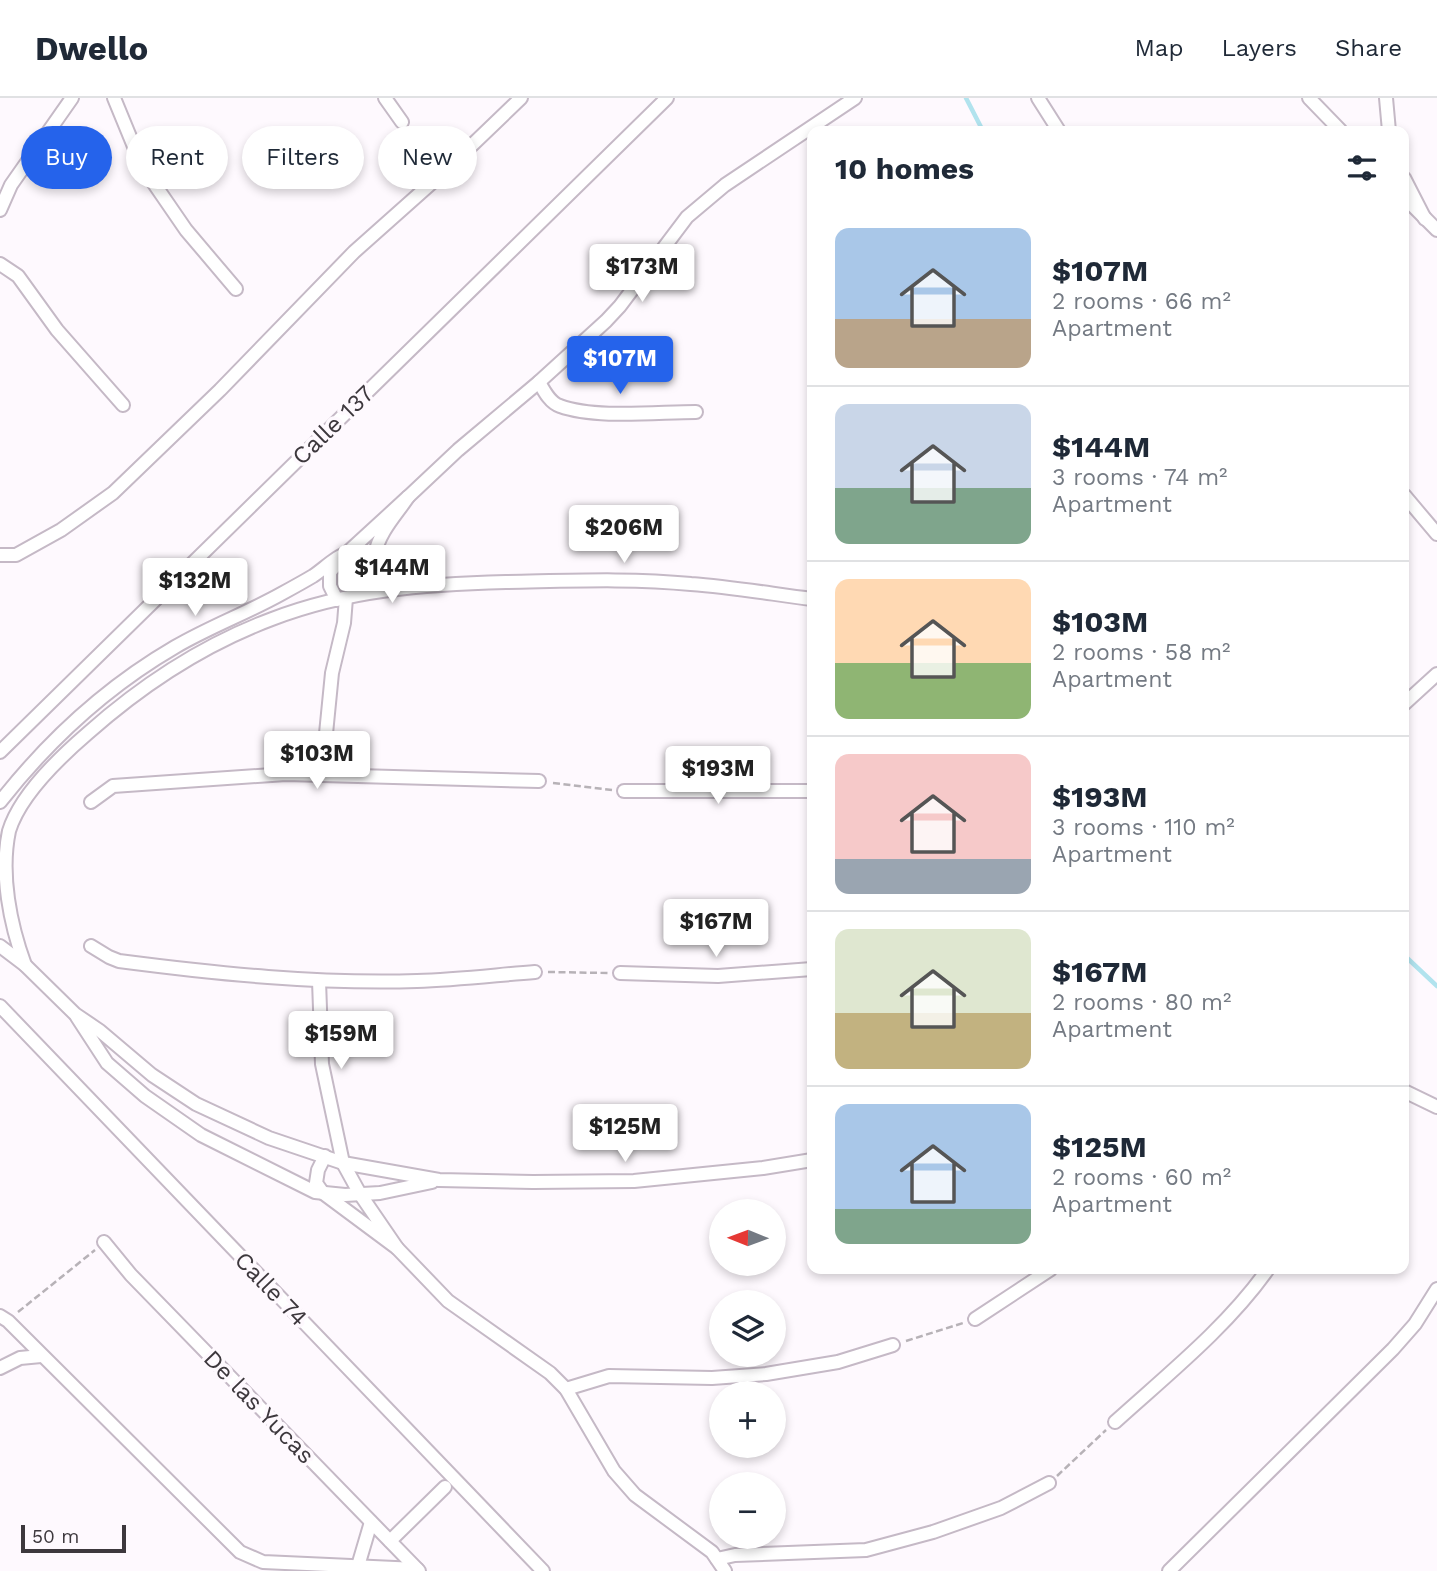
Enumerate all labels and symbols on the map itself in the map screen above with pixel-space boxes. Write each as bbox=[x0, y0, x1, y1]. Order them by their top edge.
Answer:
pin: $173M bbox=[593, 244, 691, 304]
pin: $107M bbox=[571, 336, 669, 396]
street label: Calle 137 bbox=[287, 379, 379, 471]
pin: $206M bbox=[575, 505, 673, 565]
pin: $144M bbox=[343, 546, 441, 605]
pin: $132M bbox=[146, 559, 244, 618]
pin: $103M bbox=[268, 732, 366, 791]
pin: $193M bbox=[669, 746, 767, 806]
pin: $167M bbox=[667, 900, 765, 959]
pin: $159M bbox=[292, 1012, 390, 1071]
pin: $125M bbox=[576, 1104, 674, 1164]
north arrow bbox=[709, 1199, 786, 1276]
street label: Calle 74 bbox=[229, 1246, 313, 1332]
street label: De las Yucas bbox=[198, 1344, 320, 1470]
scale bar bbox=[21, 1522, 126, 1554]

